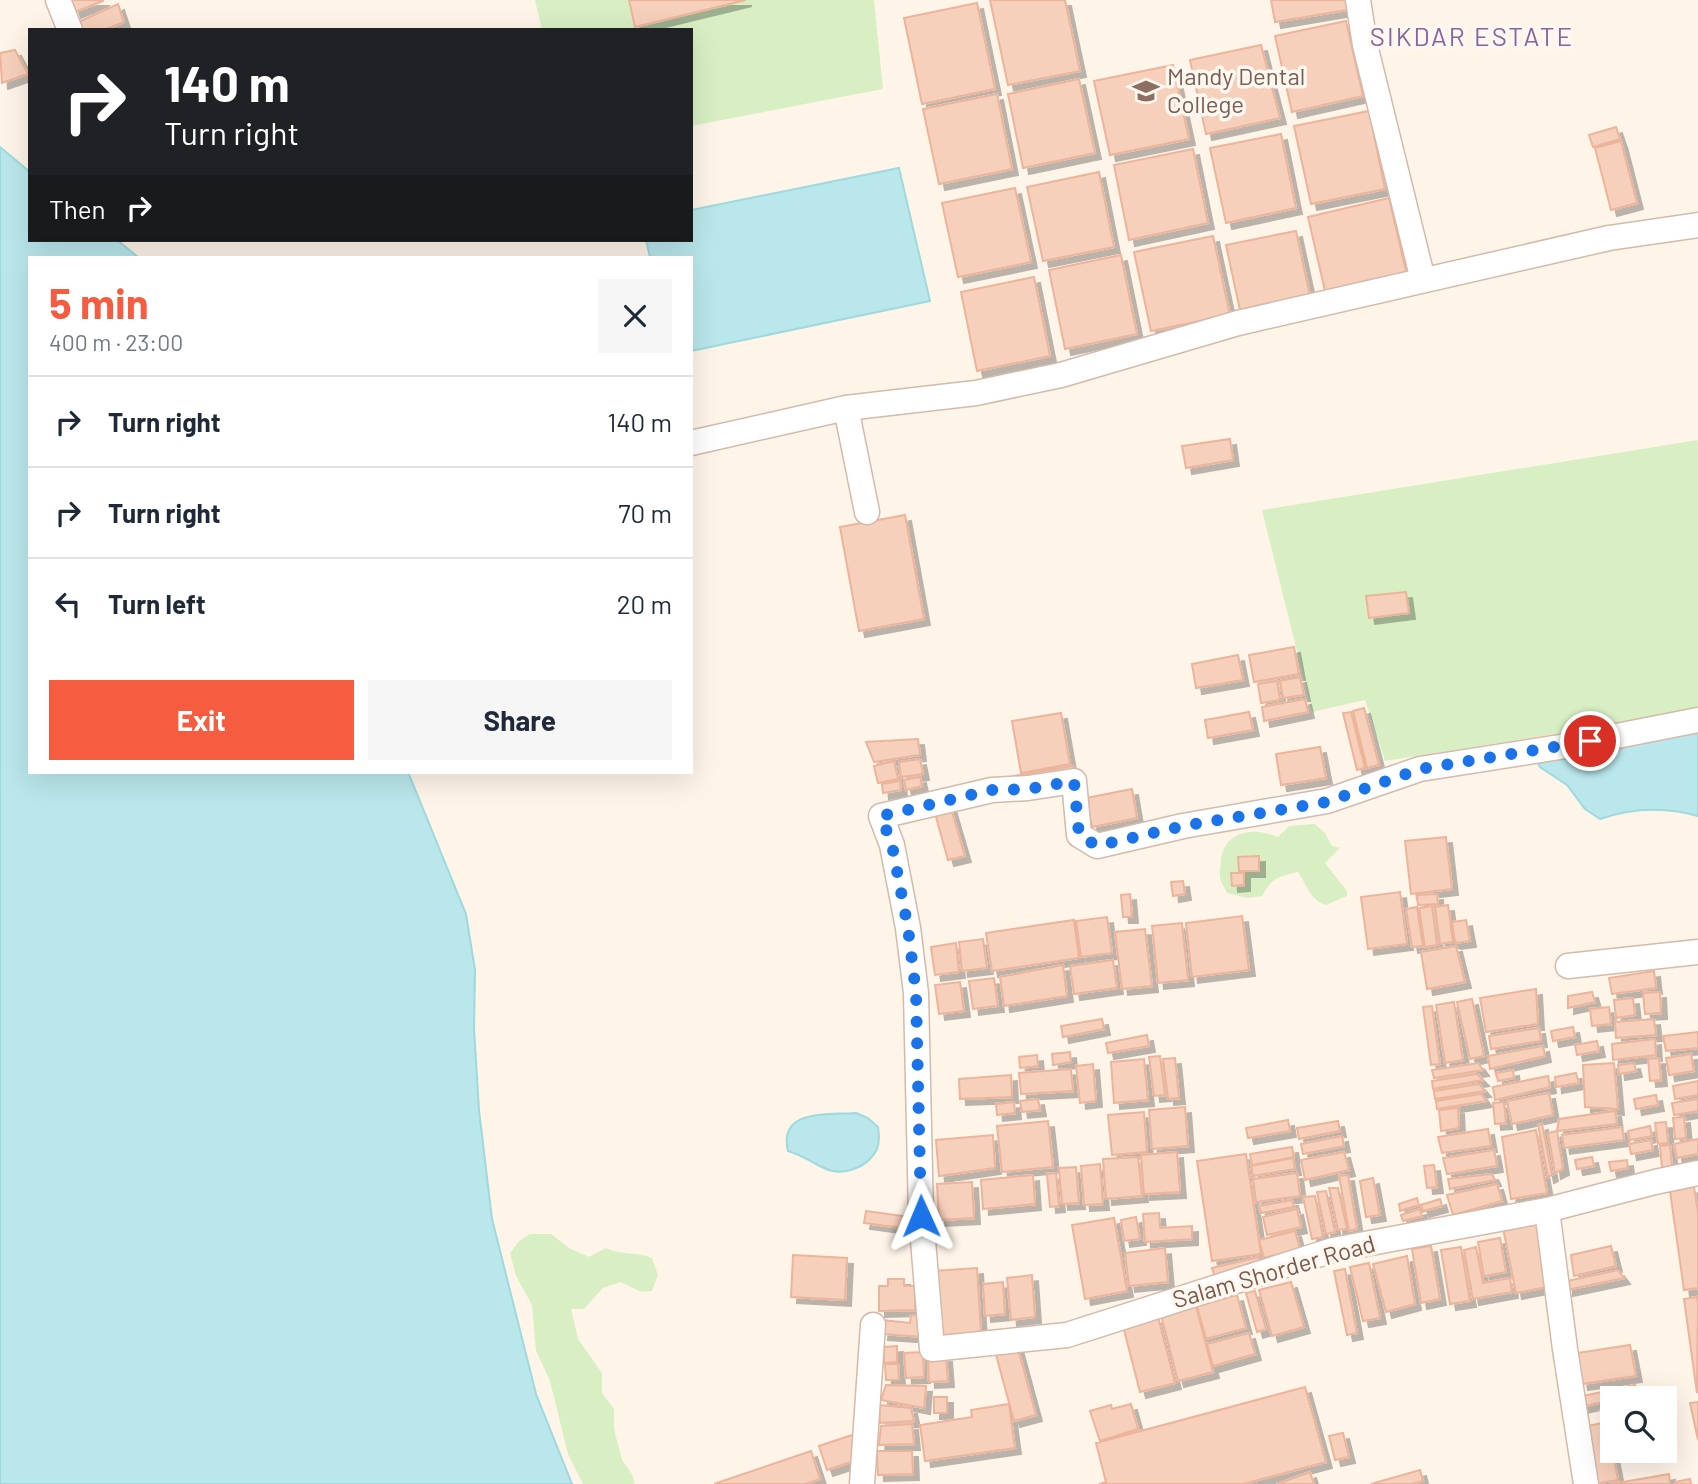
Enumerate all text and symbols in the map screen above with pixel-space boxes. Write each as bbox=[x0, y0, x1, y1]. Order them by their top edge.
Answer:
district label: SIKDAR ESTATE bbox=[1370, 20, 1574, 51]
text: 140 m bbox=[164, 53, 290, 112]
icon: right bbox=[49, 56, 140, 147]
place label: Mandy Dental College bbox=[1167, 61, 1305, 118]
school or university icon: Mandy Dental College bbox=[1131, 76, 1161, 106]
text: Turn right bbox=[164, 113, 299, 151]
icon: right bbox=[120, 189, 158, 227]
text: Then bbox=[49, 193, 106, 224]
text: 5 min bbox=[49, 277, 149, 327]
button: close bbox=[598, 279, 672, 353]
text: 400 m · 23:00 bbox=[49, 328, 183, 356]
icon: right bbox=[49, 403, 87, 441]
text: Turn right bbox=[108, 406, 221, 437]
text: 140 m bbox=[607, 406, 672, 437]
icon: right bbox=[49, 494, 87, 532]
text: Turn right bbox=[108, 497, 221, 528]
text: 70 m bbox=[618, 497, 672, 528]
icon: left bbox=[49, 585, 87, 623]
text: Turn left bbox=[108, 588, 206, 619]
text: 20 m bbox=[617, 588, 672, 619]
button: Exit bbox=[49, 680, 354, 760]
button: Share bbox=[368, 680, 672, 760]
pin bbox=[1560, 711, 1620, 771]
icon: arrive bbox=[1571, 722, 1609, 760]
position arrow bbox=[884, 1179, 958, 1253]
street label: Salam Shorder Road bbox=[1169, 1228, 1378, 1313]
map controls bbox=[1600, 1386, 1677, 1463]
button: search bbox=[1600, 1386, 1677, 1463]

